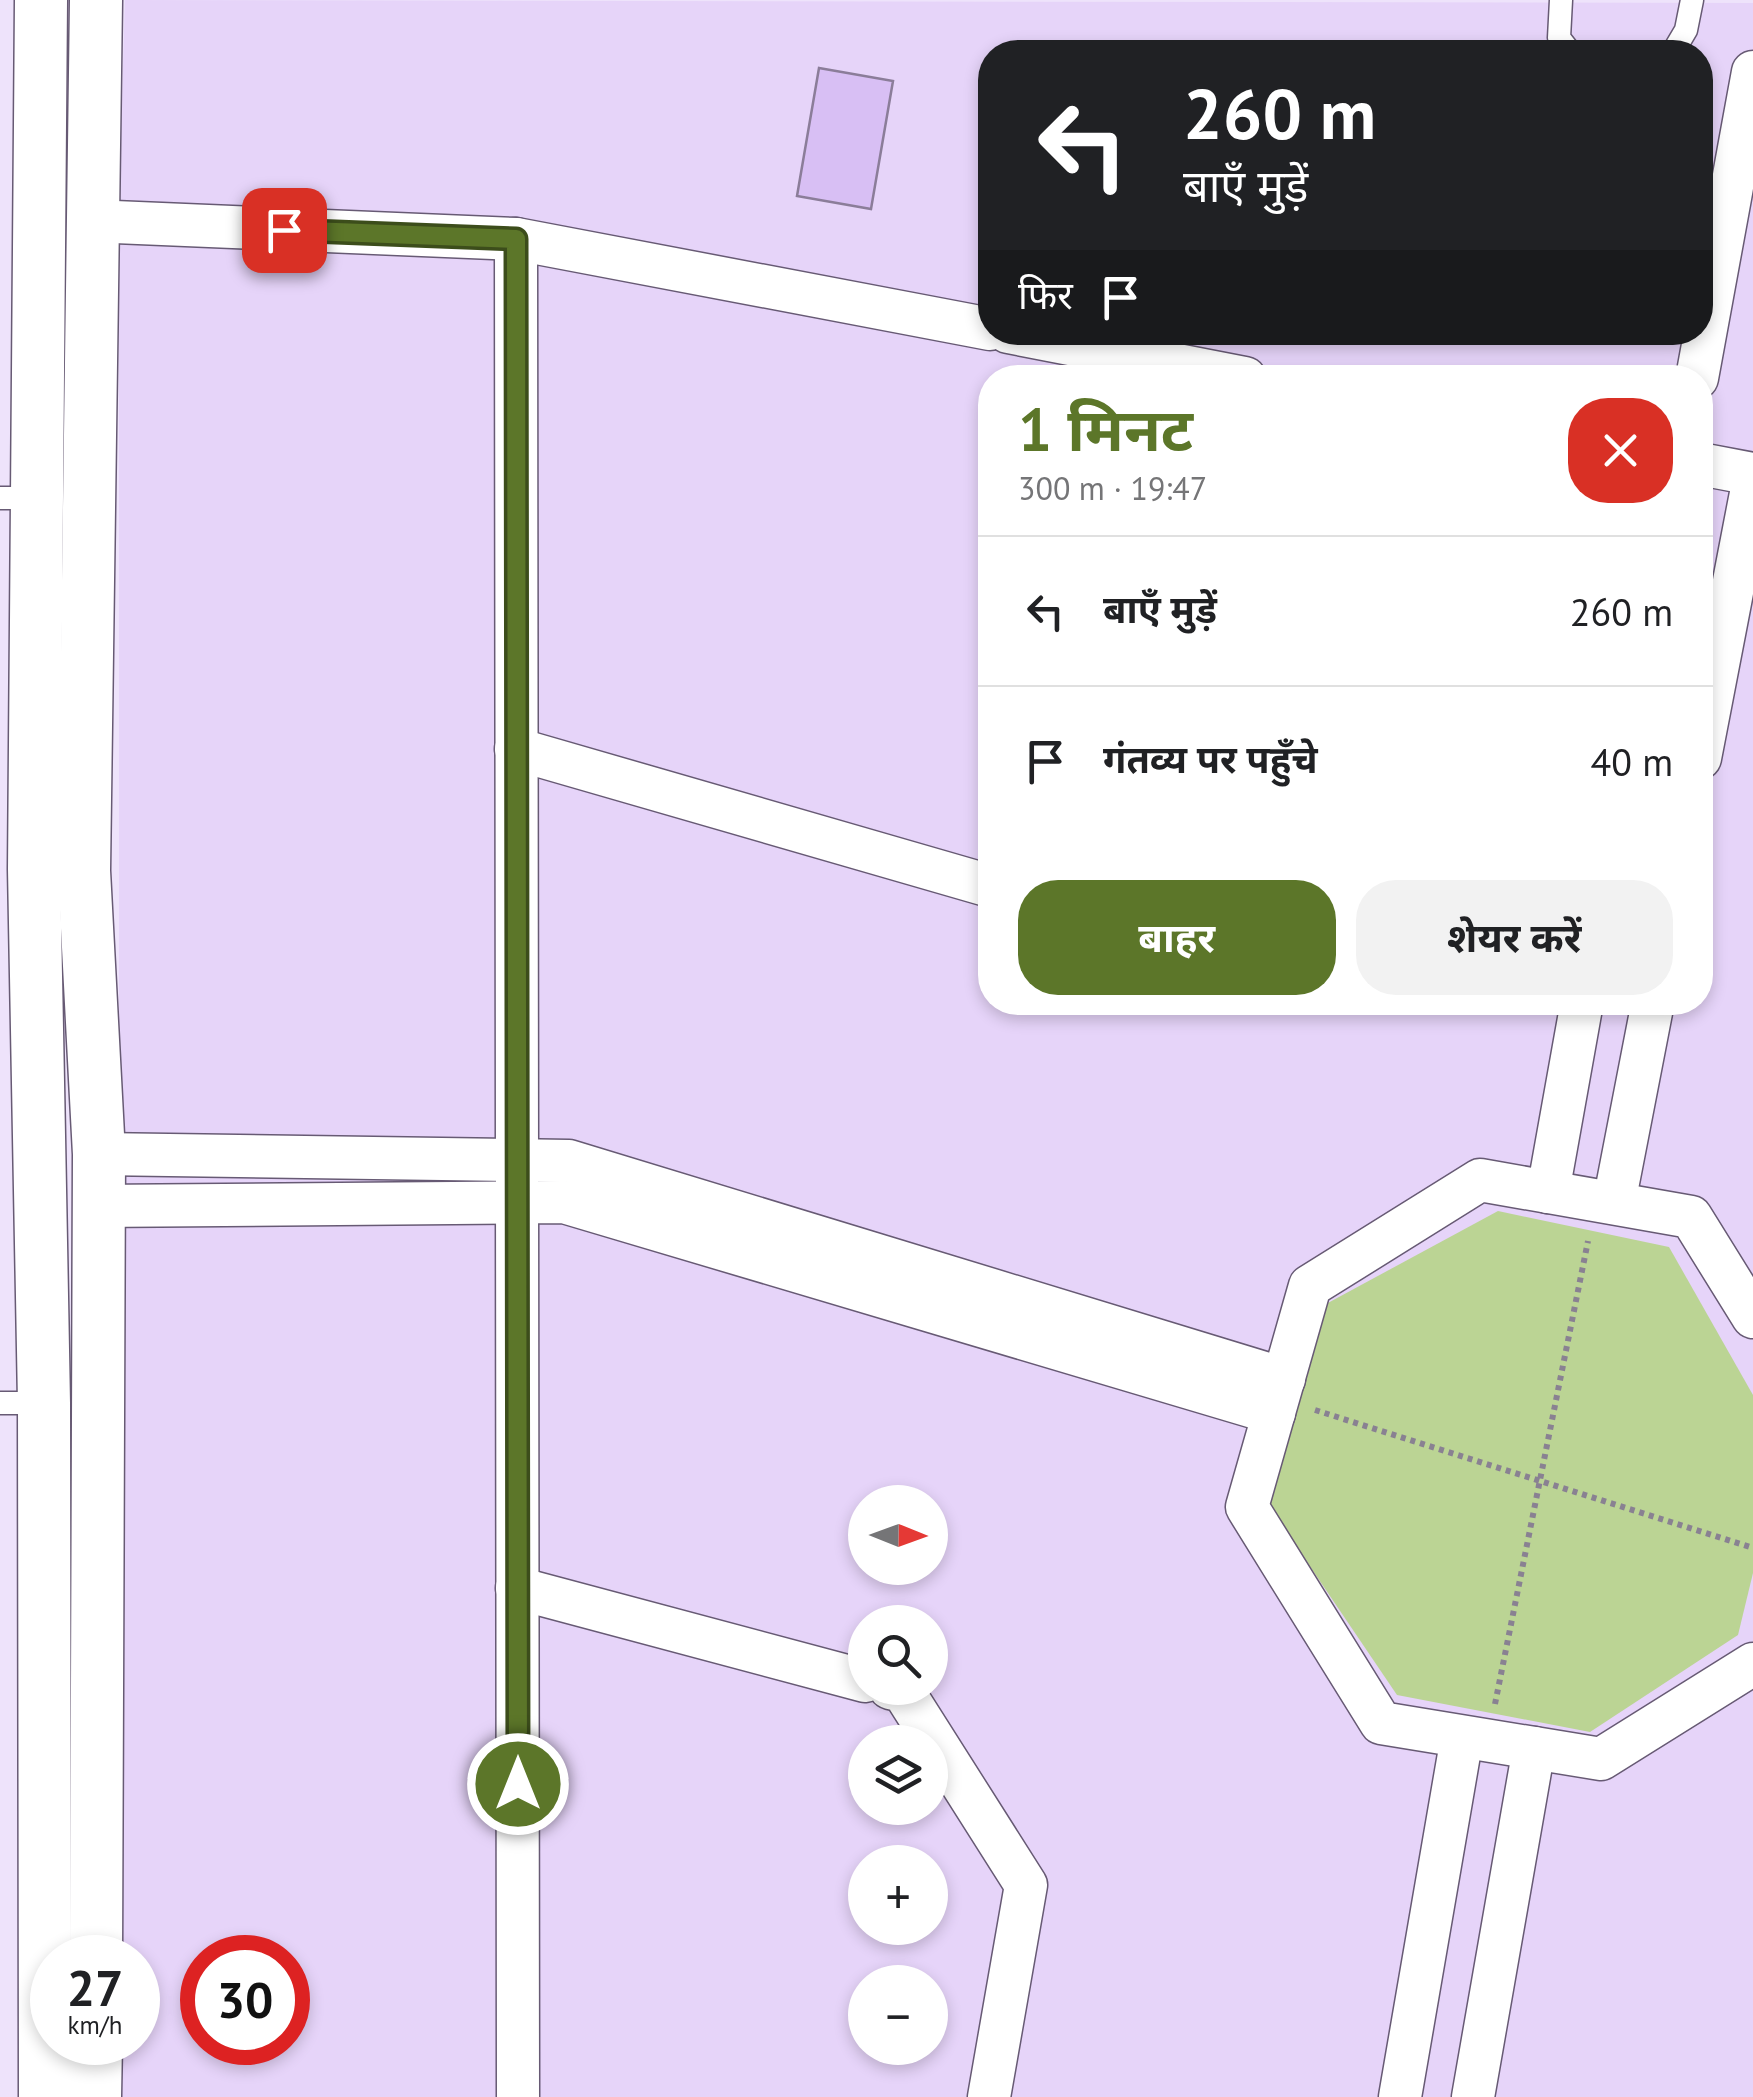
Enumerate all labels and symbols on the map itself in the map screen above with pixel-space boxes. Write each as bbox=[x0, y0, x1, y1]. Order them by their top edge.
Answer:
pin bbox=[242, 188, 327, 273]
north arrow bbox=[848, 1485, 948, 1585]
position arrow bbox=[466, 1732, 570, 1836]
speed limit sign: 30 bbox=[180, 1935, 310, 2065]

